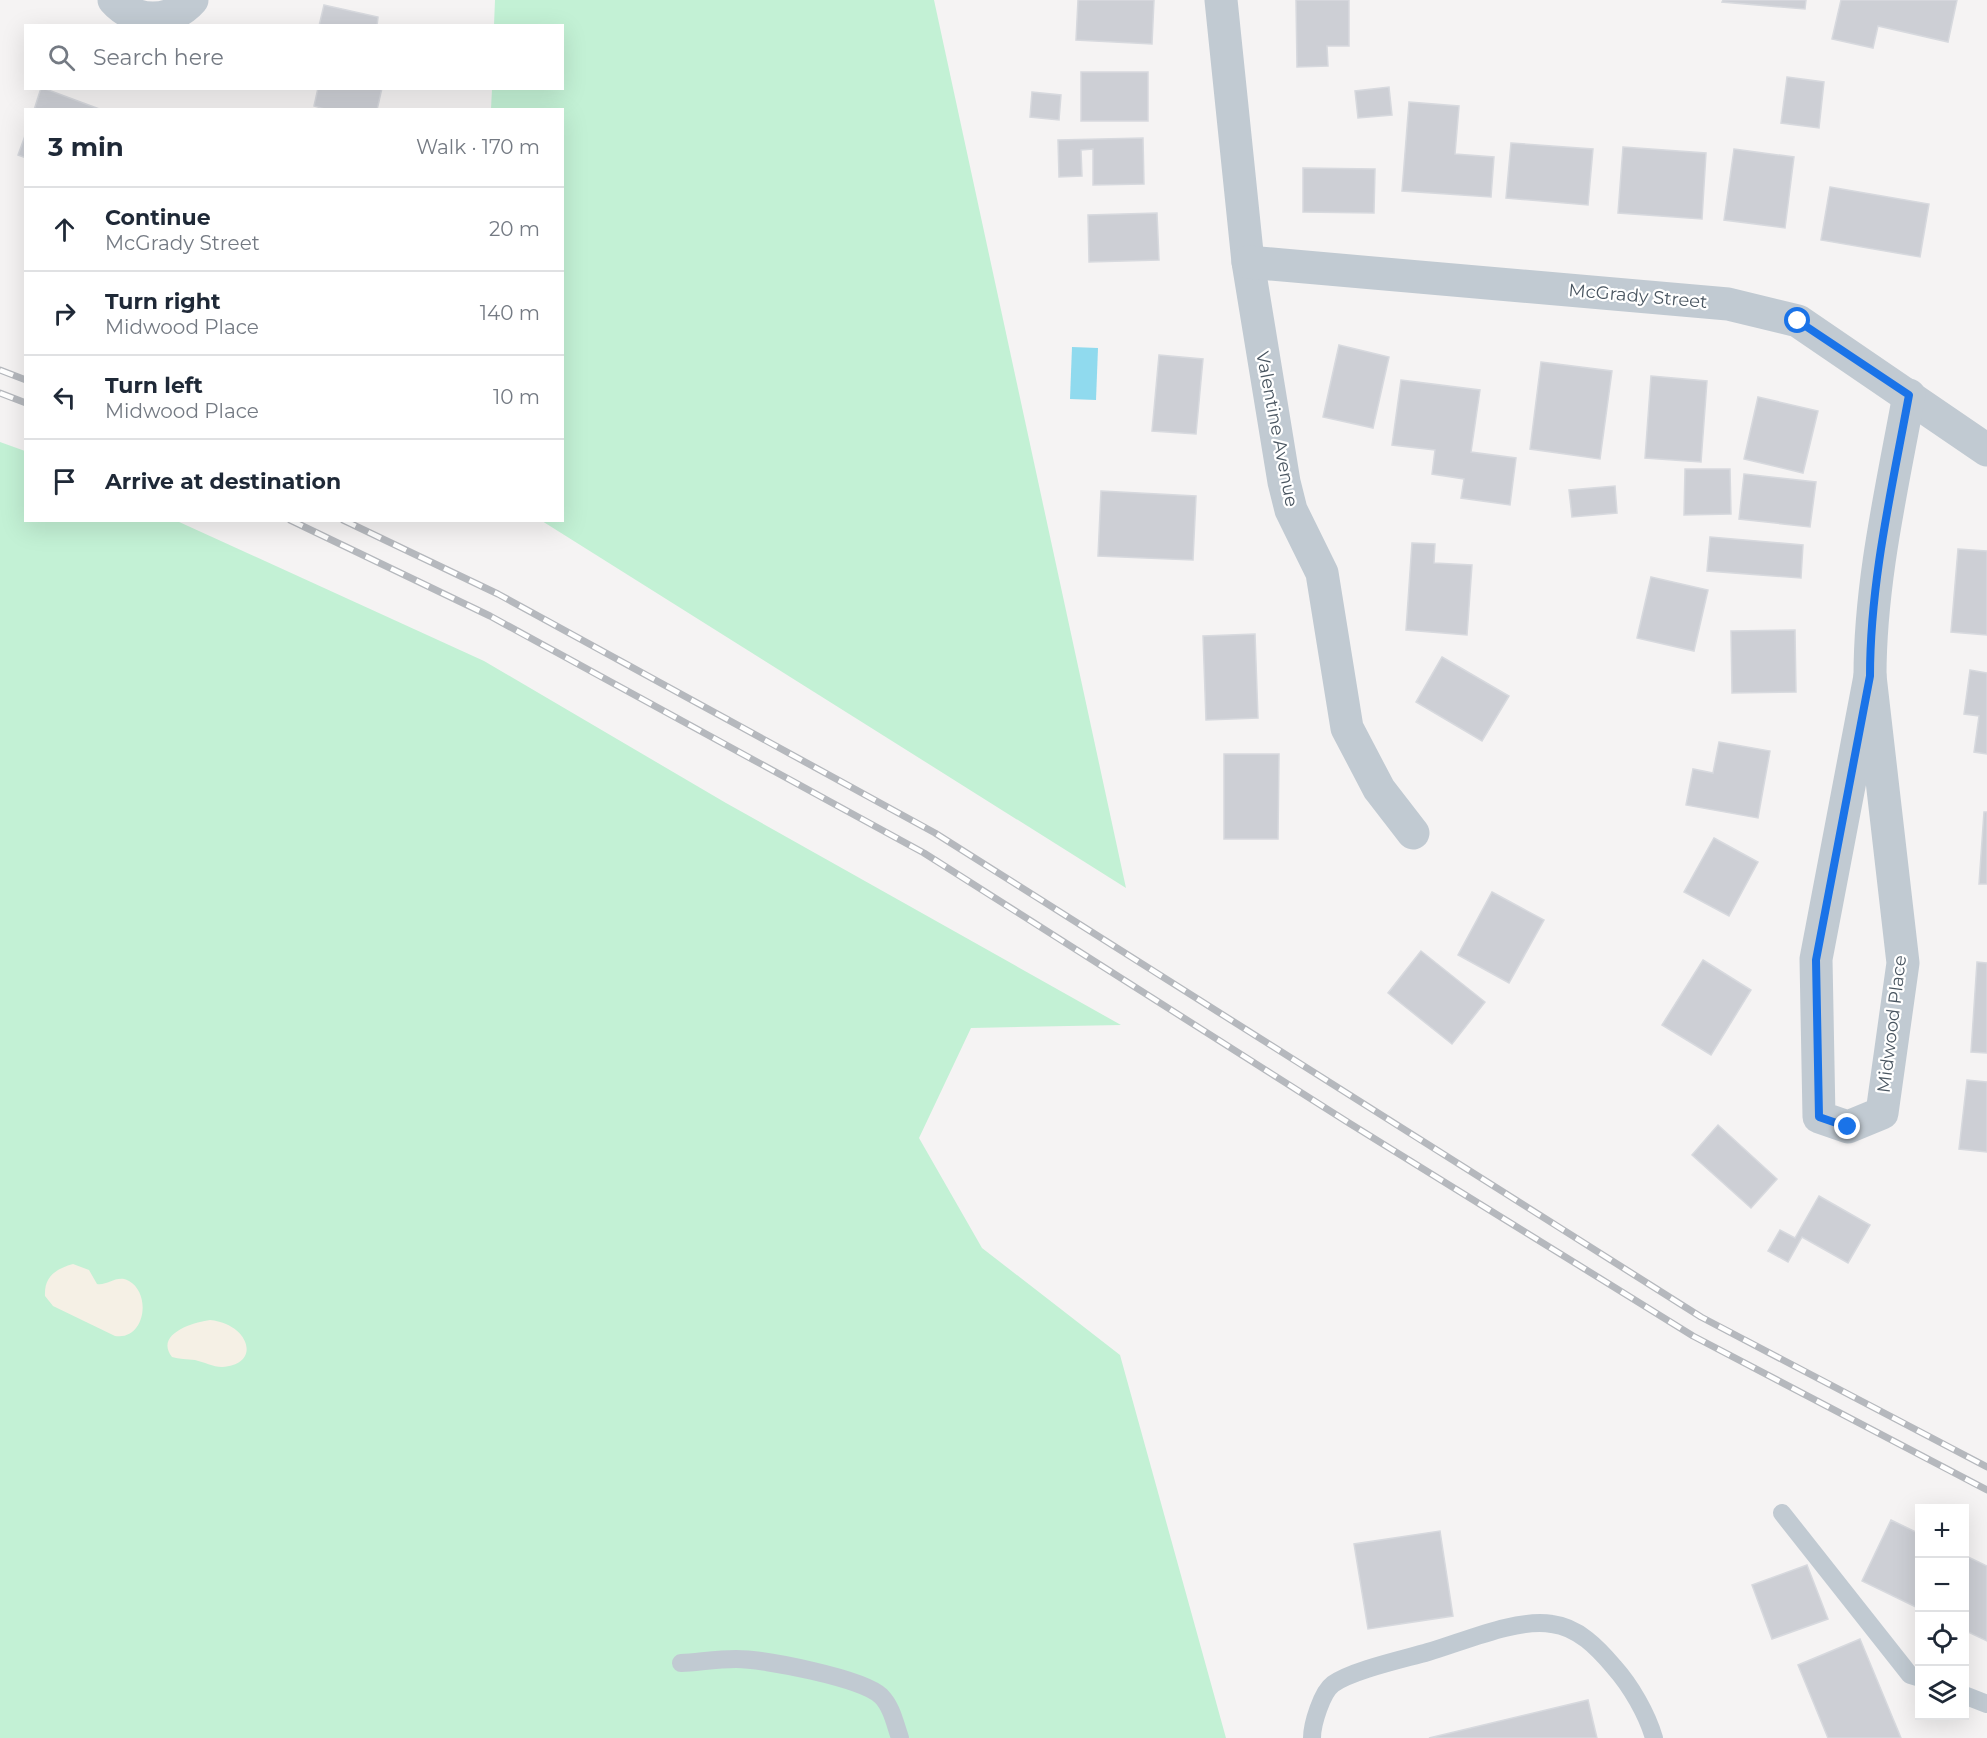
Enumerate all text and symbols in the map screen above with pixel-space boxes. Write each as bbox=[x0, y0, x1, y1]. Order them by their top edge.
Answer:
search box bbox=[24, 24, 564, 90]
icon: search bbox=[45, 41, 78, 74]
text: Search here bbox=[93, 44, 224, 71]
text: 3 min bbox=[48, 131, 124, 163]
text: Walk · 170 m bbox=[416, 135, 540, 159]
text: Continue bbox=[105, 204, 211, 231]
icon: ahead bbox=[48, 213, 81, 246]
text: 20 m bbox=[489, 217, 540, 241]
text: McGrady Street bbox=[105, 231, 260, 255]
street label: McGrady Street bbox=[1568, 279, 1708, 313]
text: Turn right bbox=[105, 288, 220, 315]
icon: right bbox=[48, 297, 81, 330]
text: 140 m bbox=[480, 301, 540, 325]
route start bbox=[1784, 307, 1810, 333]
text: Midwood Place bbox=[105, 315, 259, 339]
street label: Valentine Avenue bbox=[1251, 349, 1303, 509]
text: Turn left bbox=[105, 372, 203, 399]
icon: left bbox=[48, 381, 81, 414]
text: 10 m bbox=[493, 385, 540, 409]
text: Midwood Place bbox=[105, 399, 259, 423]
icon: arrive bbox=[48, 465, 81, 498]
text: Arrive at destination bbox=[105, 468, 341, 495]
street label: Midwood Place bbox=[1873, 954, 1911, 1094]
route end bbox=[1834, 1113, 1860, 1139]
map controls bbox=[1915, 1504, 1969, 1720]
button: + bbox=[1915, 1504, 1969, 1558]
button: − bbox=[1915, 1558, 1969, 1612]
button: locate bbox=[1915, 1612, 1969, 1666]
button: layers bbox=[1915, 1666, 1969, 1720]

